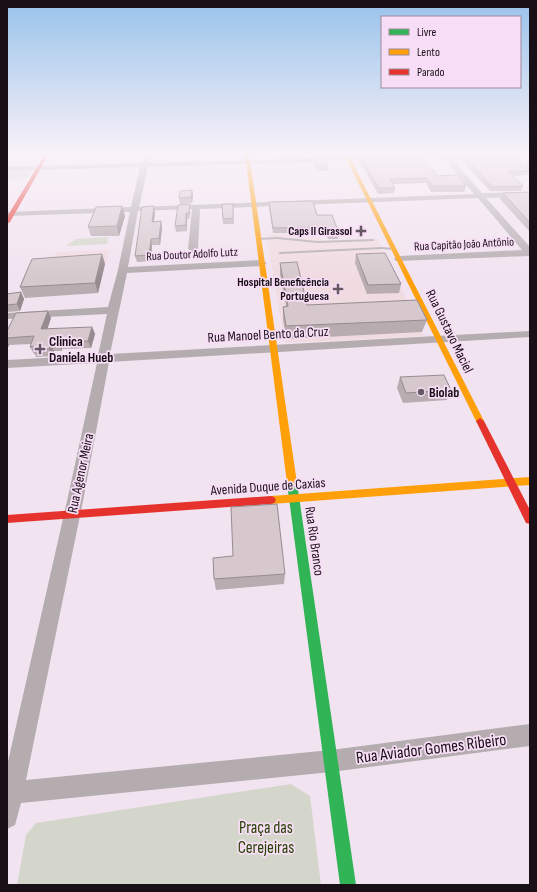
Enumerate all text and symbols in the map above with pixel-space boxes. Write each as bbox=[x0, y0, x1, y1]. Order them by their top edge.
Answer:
legend bbox=[381, 16, 521, 88]
text: Livre bbox=[417, 25, 437, 40]
text: Lento bbox=[417, 45, 440, 60]
text: Parado bbox=[417, 65, 444, 80]
place label: Caps II Girassol bbox=[288, 224, 352, 239]
marker: Caps II Girassol bbox=[355, 225, 367, 237]
street label: Rua Capitão João Antônio bbox=[414, 234, 514, 255]
street label: Rua Doutor Adolfo Lutz bbox=[146, 245, 239, 264]
place label: Hospital Beneficência Portuguesa bbox=[237, 275, 329, 304]
marker: Hospital Beneficência Portuguesa bbox=[332, 283, 344, 295]
street label: Rua Gustavo Maciel bbox=[422, 287, 477, 376]
street label: Rua Manoel Bento da Cruz bbox=[207, 323, 329, 346]
place label: Clinica Daniela Hueb bbox=[49, 333, 113, 366]
marker: Clinica Daniela Hueb bbox=[34, 343, 46, 355]
place label: Biolab bbox=[429, 384, 459, 401]
marker: Biolab bbox=[416, 387, 426, 397]
street label: Rua Agenor Meira bbox=[64, 432, 97, 515]
street label: Avenida Duque de Caxias bbox=[209, 474, 326, 499]
street label: Rua Rio Branco bbox=[301, 505, 328, 577]
street label: Rua Aviador Gomes Ribeiro bbox=[355, 730, 507, 768]
park label: Praça das Cerejeiras bbox=[238, 818, 294, 858]

